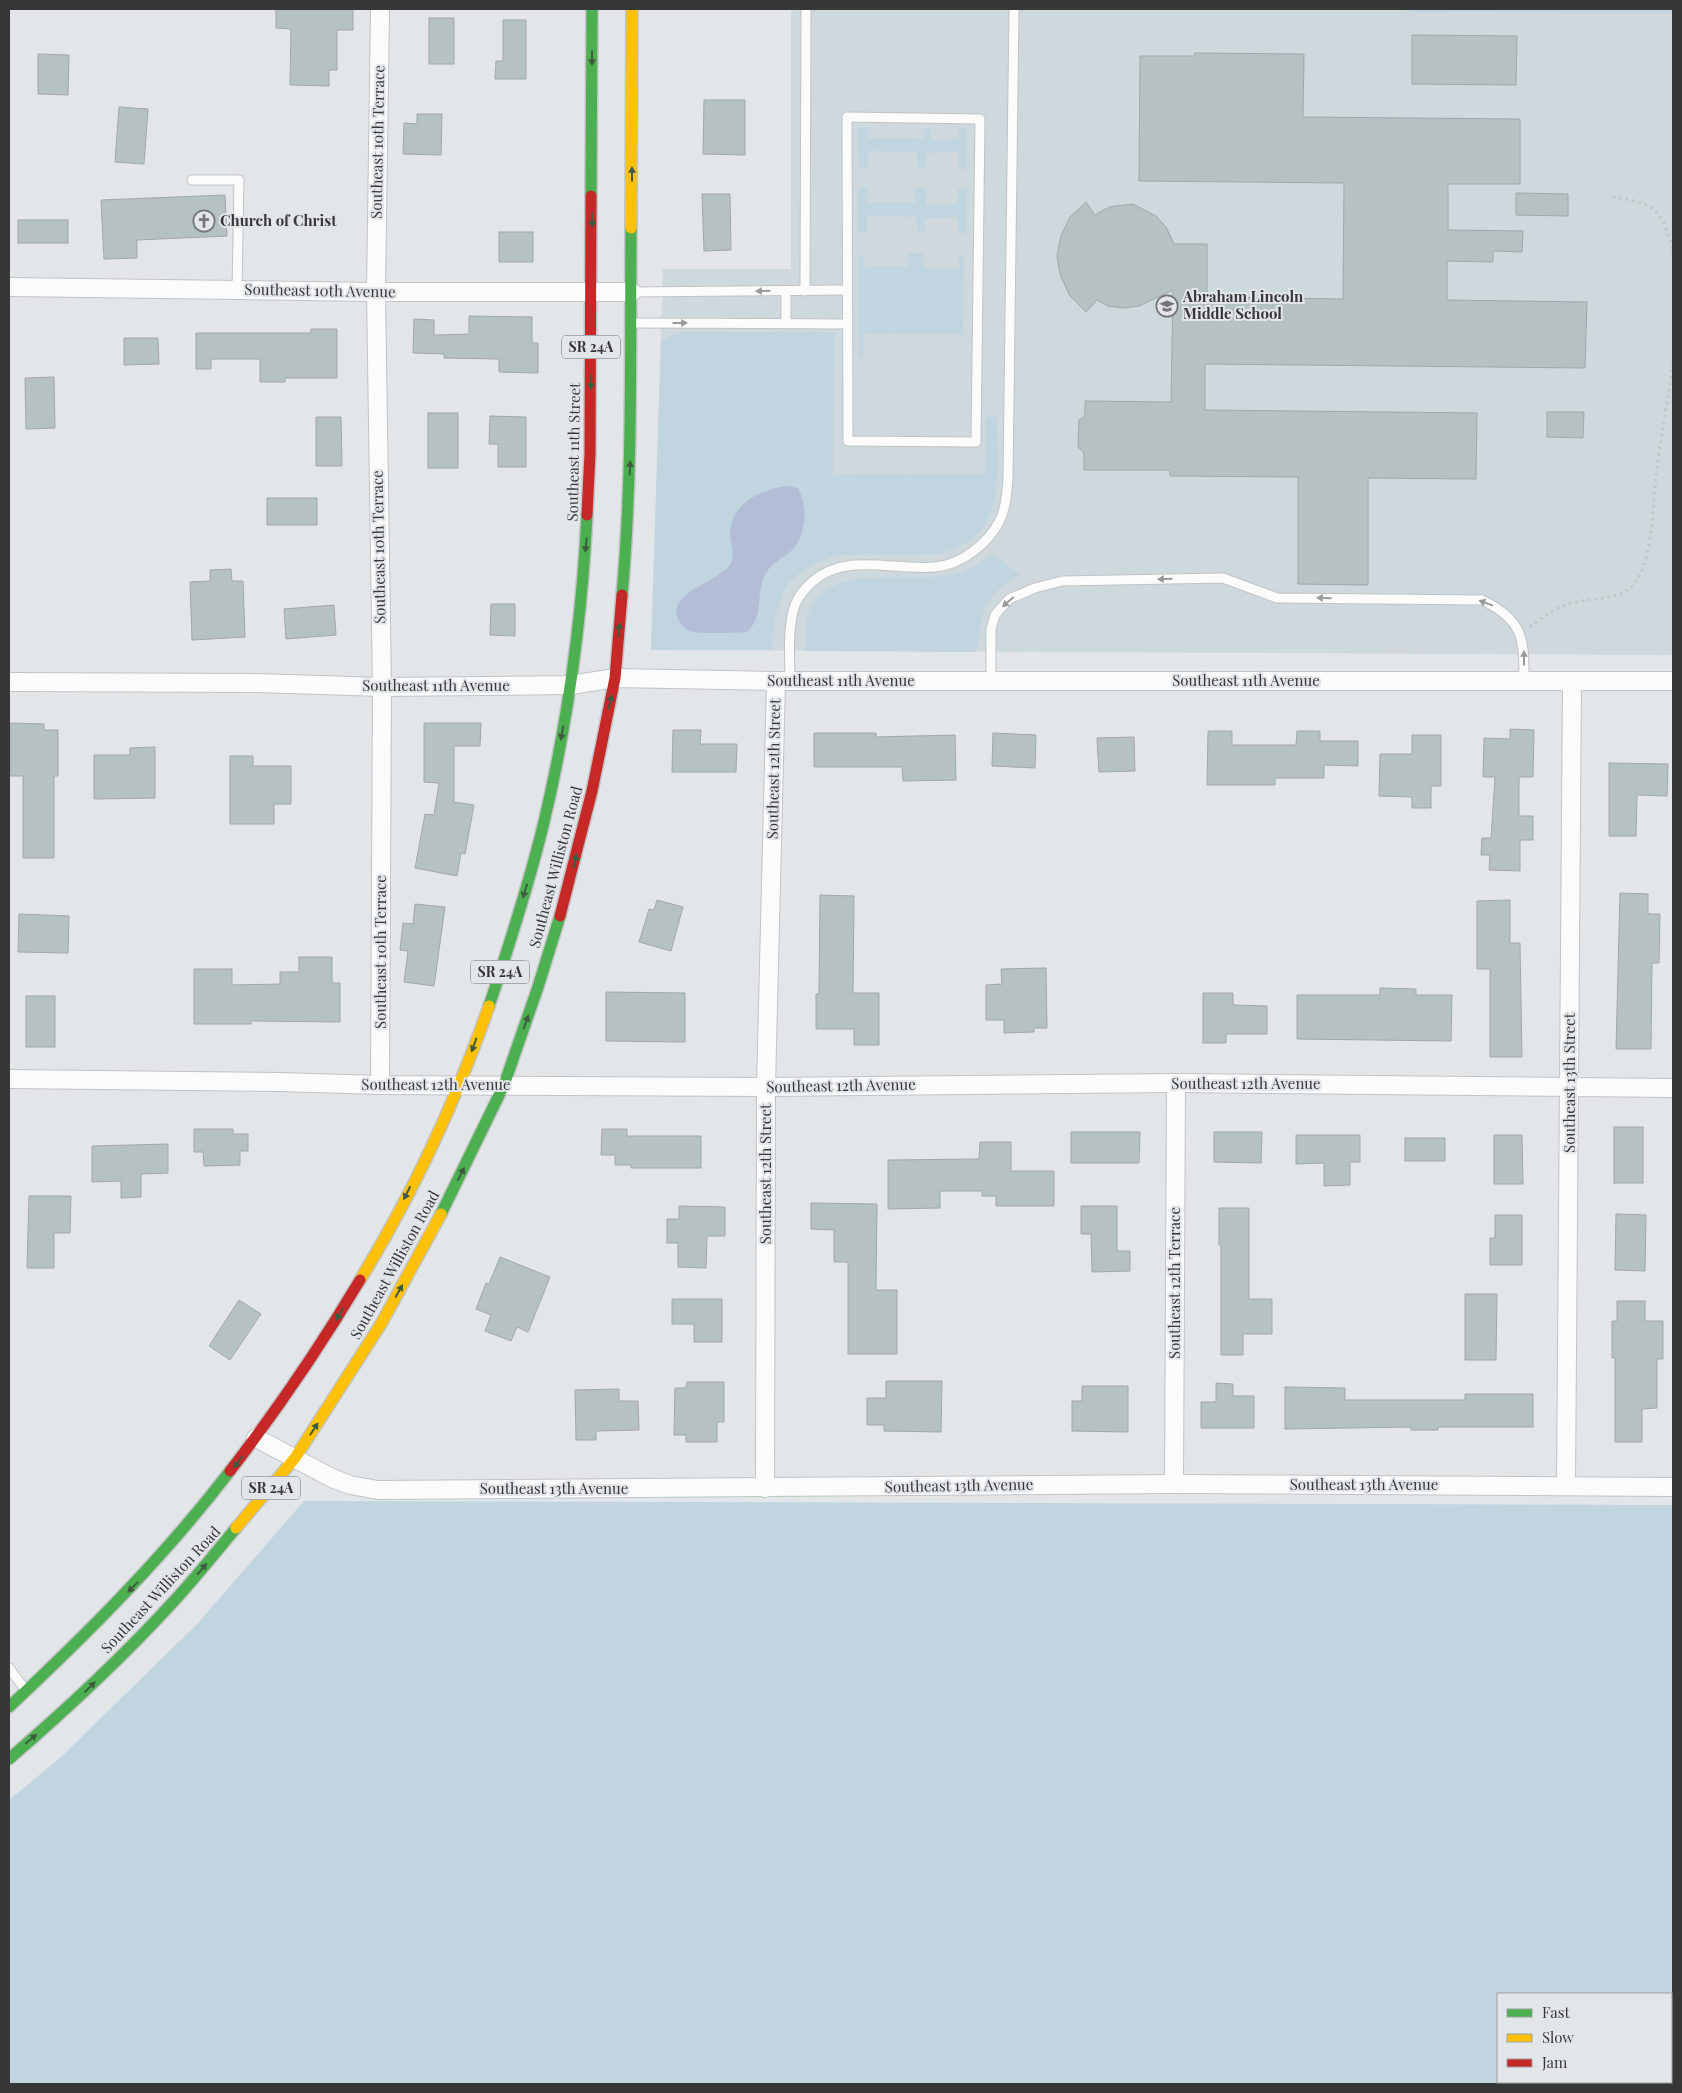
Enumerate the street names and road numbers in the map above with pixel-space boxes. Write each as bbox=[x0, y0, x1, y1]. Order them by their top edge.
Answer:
street label: Southeast 10th Terrace bbox=[366, 65, 388, 219]
street label: Southeast 10th Avenue bbox=[244, 279, 396, 301]
road number: SR 24A bbox=[562, 336, 620, 358]
street label: Southeast 11th Street bbox=[562, 382, 584, 522]
street label: Southeast 10th Terrace bbox=[367, 470, 389, 624]
street label: Southeast 11th Avenue bbox=[767, 670, 915, 690]
street label: Southeast 11th Avenue bbox=[1172, 670, 1320, 690]
street label: Southeast 11th Avenue bbox=[362, 675, 510, 695]
street label: Southeast 12th Street bbox=[762, 698, 784, 839]
street label: Southeast Williston Road bbox=[524, 783, 586, 950]
street label: Southeast 10th Terrace bbox=[370, 875, 390, 1029]
road number: SR 24A bbox=[471, 960, 529, 984]
street label: Southeast 13th Street bbox=[1559, 1012, 1579, 1153]
street label: Southeast 12th Avenue bbox=[1171, 1073, 1321, 1093]
street label: Southeast 12th Avenue bbox=[361, 1074, 511, 1094]
street label: Southeast 12th Avenue bbox=[766, 1074, 916, 1096]
street label: Southeast 12th Street bbox=[755, 1103, 775, 1244]
street label: Southeast Williston Road bbox=[345, 1186, 443, 1342]
street label: Southeast 12th Terrace bbox=[1164, 1207, 1184, 1359]
street label: Southeast 13th Avenue bbox=[884, 1474, 1033, 1496]
street label: Southeast 13th Avenue bbox=[1290, 1474, 1438, 1494]
road number: SR 24A bbox=[242, 1476, 300, 1500]
street label: Southeast 13th Avenue bbox=[480, 1478, 628, 1498]
street label: Southeast Williston Road bbox=[96, 1521, 225, 1657]

